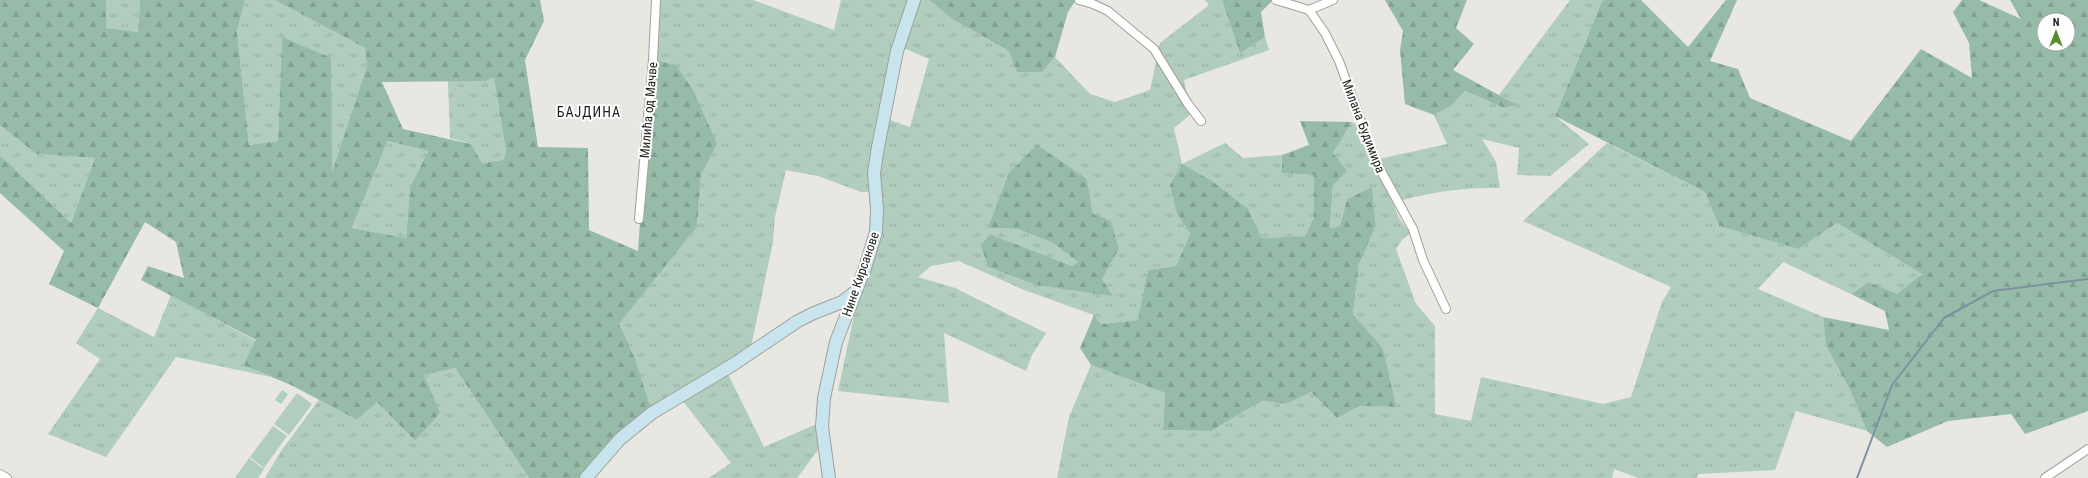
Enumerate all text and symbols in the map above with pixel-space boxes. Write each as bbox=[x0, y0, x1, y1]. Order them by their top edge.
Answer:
north arrow bbox=[2036, 12, 2076, 52]
text: N bbox=[2053, 16, 2060, 29]
street label: Милића од Мачве bbox=[637, 61, 660, 159]
street label: Милана Будимира bbox=[1339, 77, 1388, 175]
district label: БАЈДИНА bbox=[557, 104, 621, 120]
street label: Нине Кирсанове bbox=[839, 230, 882, 318]

